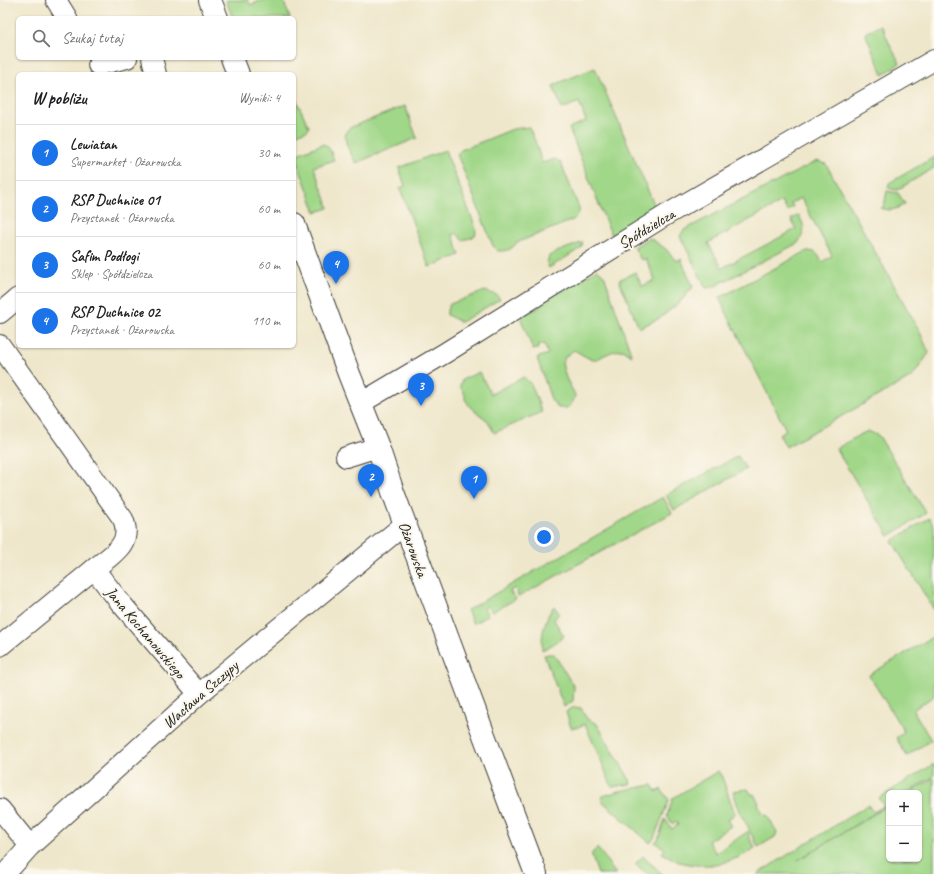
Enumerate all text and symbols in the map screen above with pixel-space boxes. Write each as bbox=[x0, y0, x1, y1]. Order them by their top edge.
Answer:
search box bbox=[16, 16, 296, 60]
icon: search bbox=[30, 27, 52, 49]
text: Szukaj tutaj bbox=[62, 29, 123, 48]
text: W pobliżu bbox=[32, 88, 87, 109]
text: Wyniki: 4 bbox=[239, 90, 280, 106]
text: Lewiatan bbox=[70, 135, 117, 154]
text: 1 bbox=[42, 145, 48, 161]
text: 30 m bbox=[258, 145, 280, 161]
text: Supermarket · Ożarowska bbox=[70, 154, 181, 170]
text: RSP Duchnice 01 bbox=[70, 191, 160, 210]
text: 2 bbox=[42, 201, 48, 217]
text: 60 m bbox=[258, 201, 280, 217]
street label: Spółdzielcza bbox=[615, 203, 680, 254]
text: Przystanek · Ożarowska bbox=[70, 210, 174, 226]
text: Safim Podłogi bbox=[70, 247, 138, 266]
pin: 4 bbox=[323, 251, 349, 284]
text: 3 bbox=[42, 257, 48, 273]
text: 60 m bbox=[258, 257, 280, 273]
text: Sklep · Spółdzielcza bbox=[70, 266, 152, 282]
text: RSP Duchnice 02 bbox=[70, 303, 160, 322]
text: 4 bbox=[42, 313, 48, 329]
text: 110 m bbox=[252, 313, 280, 329]
text: Przystanek · Ożarowska bbox=[70, 322, 174, 338]
pin: 3 bbox=[408, 373, 434, 406]
pin: 2 bbox=[358, 464, 384, 497]
pin: 1 bbox=[461, 466, 487, 499]
street label: Ożarowska bbox=[394, 519, 433, 581]
your location bbox=[534, 527, 554, 547]
street label: Jana Kochanowskiego bbox=[100, 582, 191, 685]
street label: Wacława Szczypy bbox=[159, 655, 244, 733]
map controls bbox=[886, 790, 922, 862]
button: + bbox=[886, 790, 922, 826]
button: − bbox=[886, 826, 922, 862]

